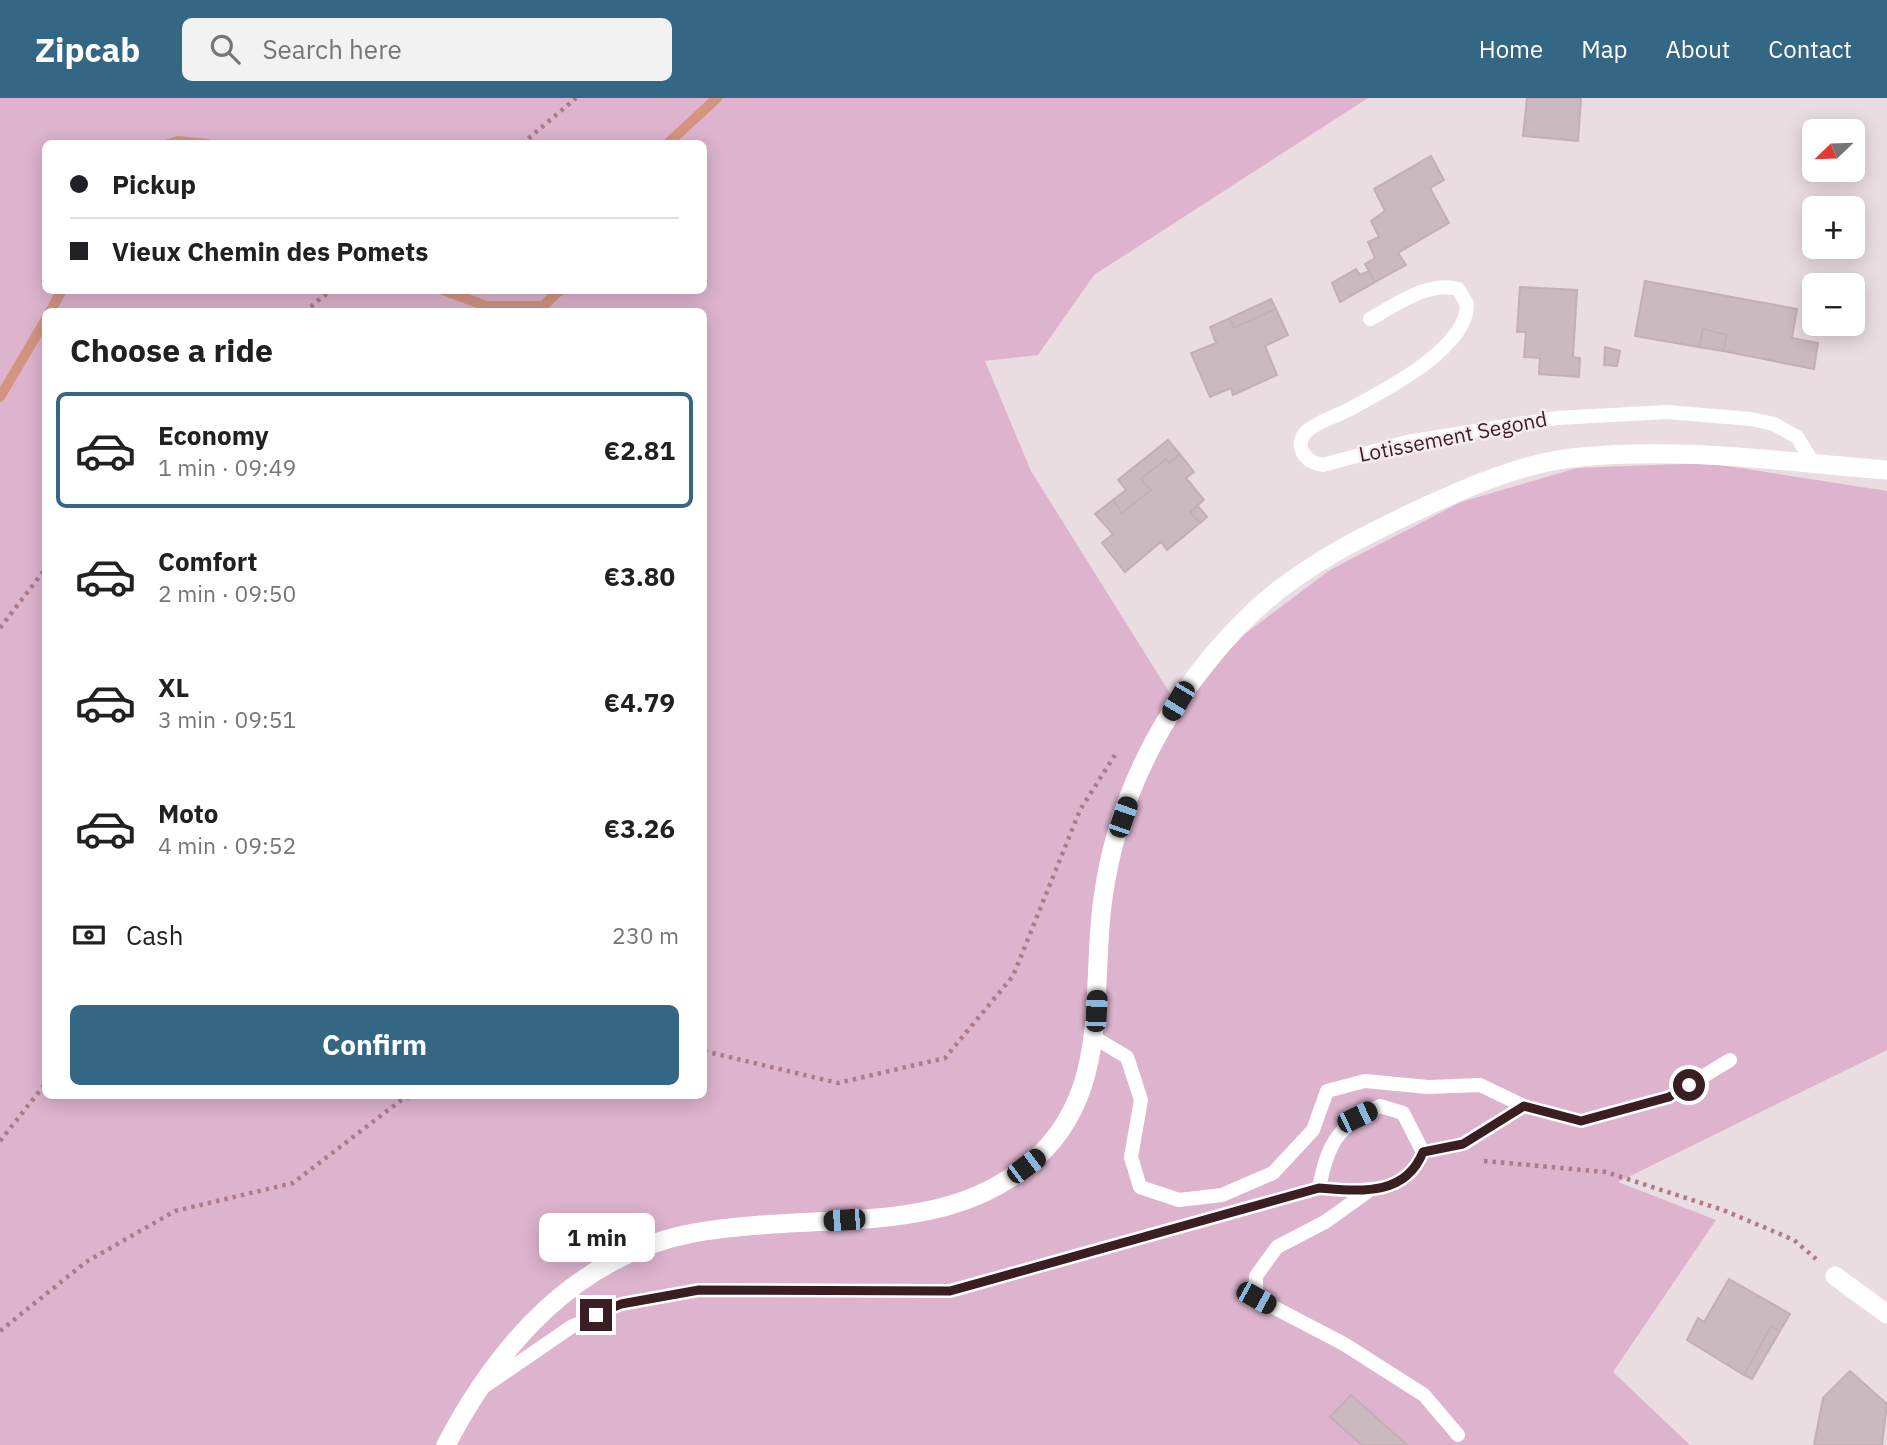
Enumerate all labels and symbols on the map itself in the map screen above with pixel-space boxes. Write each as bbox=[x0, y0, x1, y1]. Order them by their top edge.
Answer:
north arrow bbox=[1802, 119, 1866, 182]
street label: Lotissement Segond bbox=[1356, 404, 1549, 468]
car bbox=[1159, 678, 1198, 724]
car bbox=[1107, 794, 1140, 840]
car bbox=[1085, 989, 1108, 1033]
route start bbox=[1673, 1069, 1705, 1101]
car bbox=[1334, 1098, 1381, 1136]
car bbox=[1003, 1145, 1050, 1187]
car bbox=[823, 1208, 866, 1232]
callout: 1 min bbox=[538, 1214, 654, 1262]
car bbox=[1233, 1279, 1280, 1317]
route end bbox=[580, 1299, 612, 1331]

